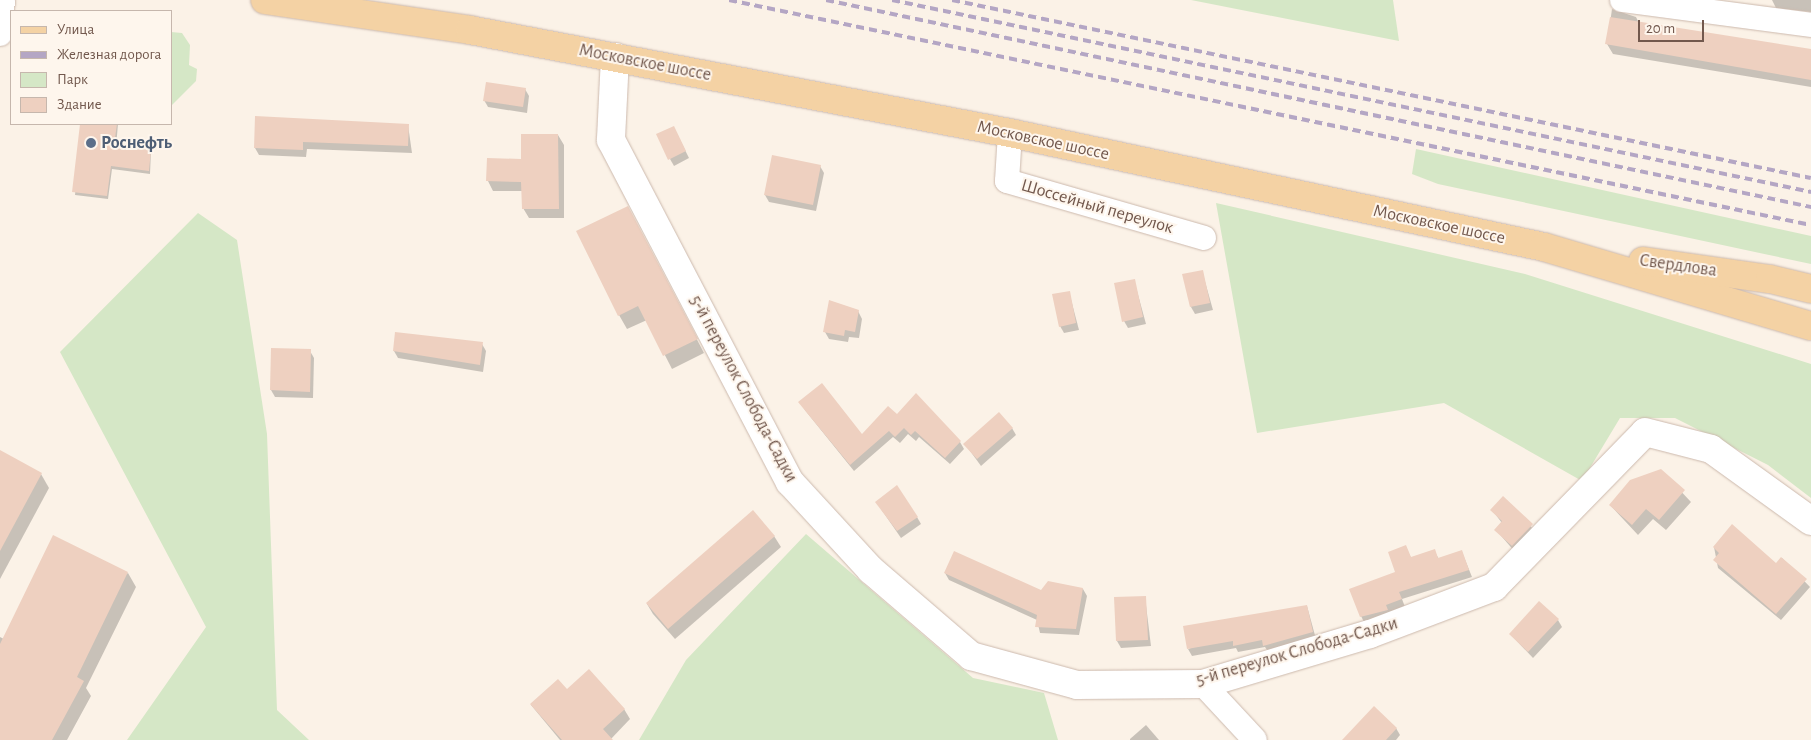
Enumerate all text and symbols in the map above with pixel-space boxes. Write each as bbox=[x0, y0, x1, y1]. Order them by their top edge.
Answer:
legend bbox=[10, 10, 172, 125]
scale bar bbox=[1641, 10, 1707, 42]
text: 20 m bbox=[1646, 21, 1675, 36]
text: Улица bbox=[57, 22, 94, 37]
street label: Московское шоссе bbox=[577, 40, 713, 86]
text: Железная дорога bbox=[57, 47, 161, 62]
text: Парк bbox=[57, 72, 88, 87]
text: Здание bbox=[57, 97, 102, 112]
street label: Московское шоссе bbox=[975, 116, 1111, 166]
place label: Роснефть bbox=[101, 132, 172, 154]
marker: Роснефть bbox=[85, 137, 97, 149]
street label: Шоссейный переулок bbox=[1018, 175, 1176, 239]
street label: Московское шоссе bbox=[1371, 200, 1507, 250]
street label: Свердлова bbox=[1638, 250, 1718, 282]
street label: 5-й переулок Слобода-Садки bbox=[684, 292, 802, 486]
street label: 5-й переулок Слобода-Садки bbox=[1194, 613, 1400, 691]

